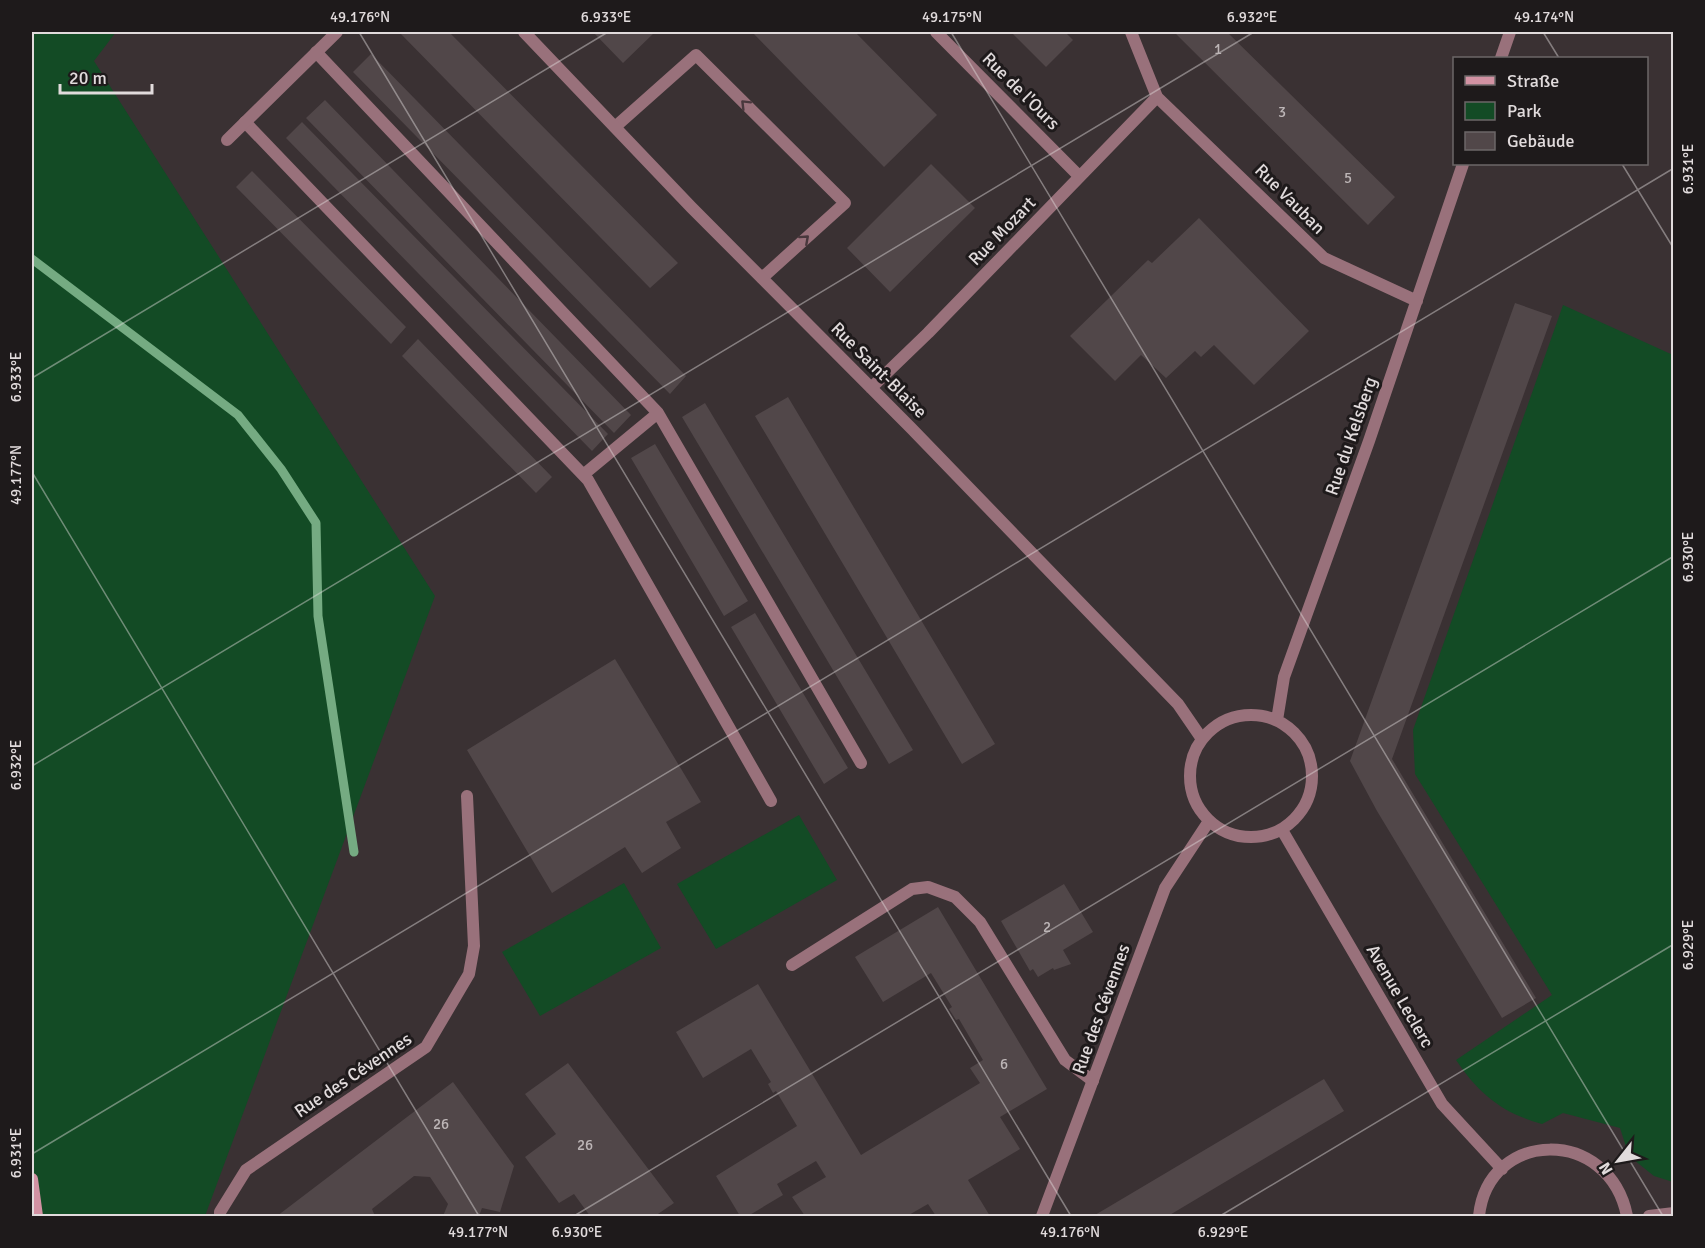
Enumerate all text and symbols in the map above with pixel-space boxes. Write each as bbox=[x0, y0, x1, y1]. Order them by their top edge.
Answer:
text: 49.176°N bbox=[330, 8, 390, 26]
text: 6.933°E bbox=[581, 8, 631, 26]
text: 49.175°N bbox=[922, 8, 982, 26]
text: 6.932°E bbox=[1227, 8, 1277, 26]
text: 49.174°N bbox=[1514, 8, 1574, 26]
house number: 1 bbox=[1214, 40, 1222, 58]
street label: Rue de l'Ours bbox=[978, 48, 1064, 134]
scale bar bbox=[60, 57, 152, 95]
legend bbox=[1453, 57, 1648, 165]
text: 20 m bbox=[69, 67, 107, 89]
text: Straße bbox=[1507, 70, 1559, 92]
one-way arrow bbox=[742, 100, 752, 111]
text: Park bbox=[1507, 100, 1542, 122]
house number: 3 bbox=[1278, 103, 1286, 121]
text: Gebäude bbox=[1507, 130, 1575, 152]
text: 6.931°E bbox=[1679, 144, 1697, 194]
street label: Rue Vauban bbox=[1250, 159, 1330, 239]
house number: 5 bbox=[1344, 169, 1352, 187]
street label: Rue Mozart bbox=[964, 192, 1040, 270]
one-way arrow bbox=[798, 235, 809, 246]
street label: Rue Saint-Blaise bbox=[826, 317, 932, 423]
text: 6.933°E bbox=[7, 352, 25, 402]
street label: Rue du Kelsberg bbox=[1320, 374, 1382, 498]
text: 49.177°N bbox=[7, 445, 25, 505]
text: 6.930°E bbox=[1679, 532, 1697, 582]
text: 6.932°E bbox=[7, 740, 25, 790]
house number: 2 bbox=[1043, 918, 1051, 936]
text: 6.929°E bbox=[1679, 920, 1697, 970]
street label: Avenue Leclerc bbox=[1362, 940, 1438, 1052]
street label: Rue des Cévennes bbox=[1067, 941, 1135, 1077]
street label: Rue des Cévennes bbox=[290, 1028, 416, 1122]
house number: 6 bbox=[1000, 1055, 1008, 1073]
house number: 26 bbox=[433, 1115, 449, 1133]
text: 6.931°E bbox=[7, 1128, 25, 1178]
north arrow bbox=[1588, 1131, 1648, 1191]
house number: 26 bbox=[577, 1136, 593, 1154]
text: N bbox=[1595, 1158, 1617, 1178]
text: 49.177°N bbox=[448, 1223, 508, 1241]
text: 6.930°E bbox=[552, 1223, 602, 1241]
text: 49.176°N bbox=[1040, 1223, 1100, 1241]
text: 6.929°E bbox=[1198, 1223, 1248, 1241]

